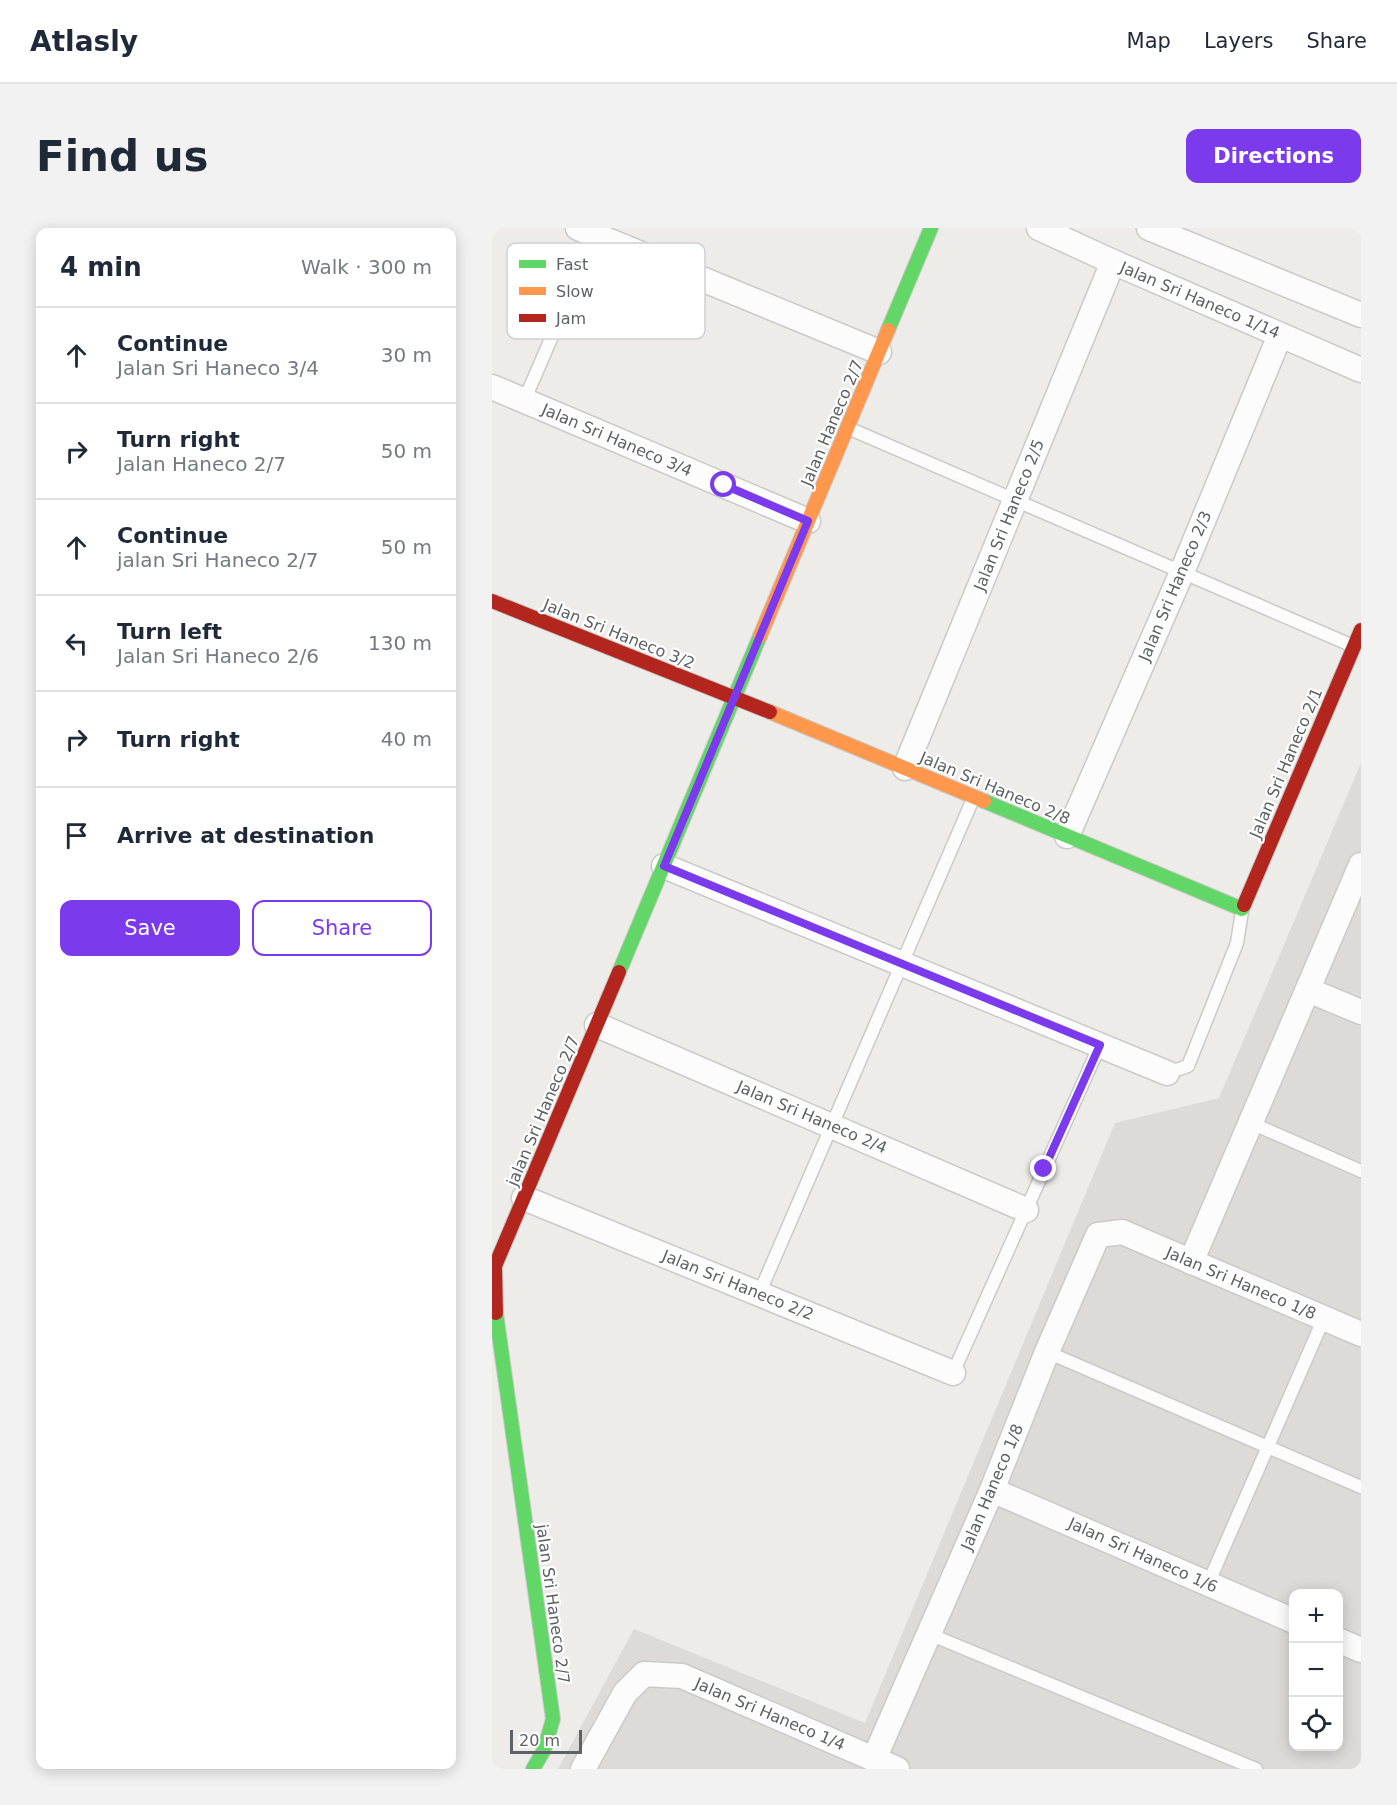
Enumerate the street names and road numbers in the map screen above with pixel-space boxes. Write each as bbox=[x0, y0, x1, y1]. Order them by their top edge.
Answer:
street label: Jalan Sri Haneco 1/14 bbox=[1116, 257, 1283, 342]
street label: Jalan Haneco 2/7 bbox=[796, 357, 867, 490]
street label: Jalan Sri Haneco 3/4 bbox=[538, 399, 695, 480]
street label: Jalan Sri Haneco 2/5 bbox=[970, 437, 1048, 594]
street label: Jalan Sri Haneco 2/3 bbox=[1134, 508, 1215, 665]
street label: Jalan Sri Haneco 3/2 bbox=[540, 595, 697, 673]
street label: Jalan Sri Haneco 2/1 bbox=[1245, 685, 1326, 842]
street label: Jalan Sri Haneco 2/8 bbox=[916, 747, 1073, 828]
street label: jalan Sri Haneco 2/7 bbox=[502, 1033, 583, 1190]
street label: Jalan Sri Haneco 2/4 bbox=[733, 1076, 890, 1157]
street label: Jalan Sri Haneco 1/8 bbox=[1162, 1242, 1319, 1323]
street label: Jalan Sri Haneco 2/2 bbox=[659, 1246, 816, 1324]
street label: Jalan Haneco 1/8 bbox=[956, 1421, 1027, 1554]
street label: Jalan Sri Haneco 1/6 bbox=[1064, 1513, 1221, 1597]
street label: jalan Sri Haneco 2/7 bbox=[532, 1522, 574, 1685]
street label: Jalan Sri Haneco 1/4 bbox=[691, 1673, 848, 1754]

